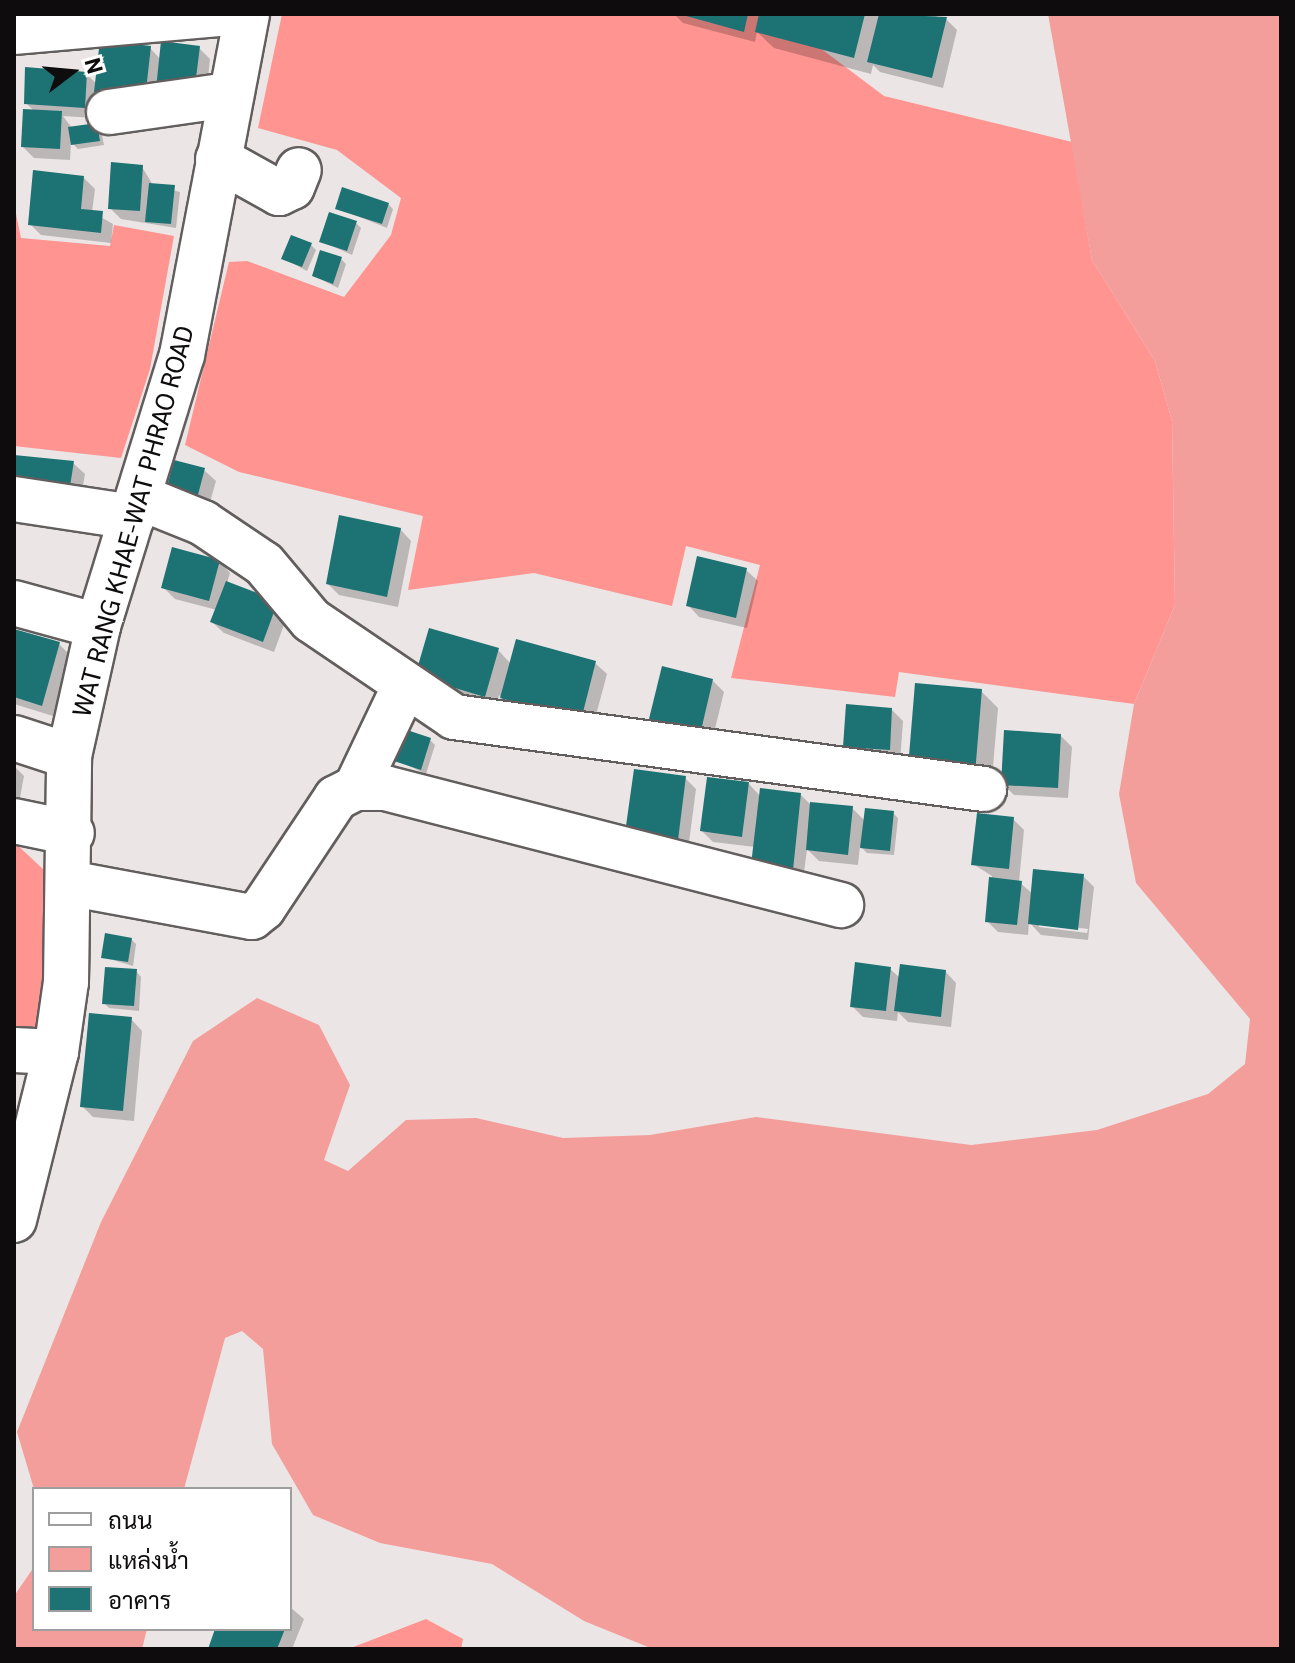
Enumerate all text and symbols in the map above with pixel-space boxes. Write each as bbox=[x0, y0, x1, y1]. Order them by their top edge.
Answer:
north arrow bbox=[32, 32, 112, 112]
text: N bbox=[79, 54, 111, 77]
street label: WAT RANG KHAE-WAT PHRAO ROAD bbox=[65, 322, 199, 720]
legend bbox=[32, 1487, 292, 1631]
text: ถนน bbox=[108, 1503, 153, 1535]
text: แหล่งน้ำ bbox=[108, 1543, 189, 1575]
text: อาคาร bbox=[108, 1583, 171, 1615]

